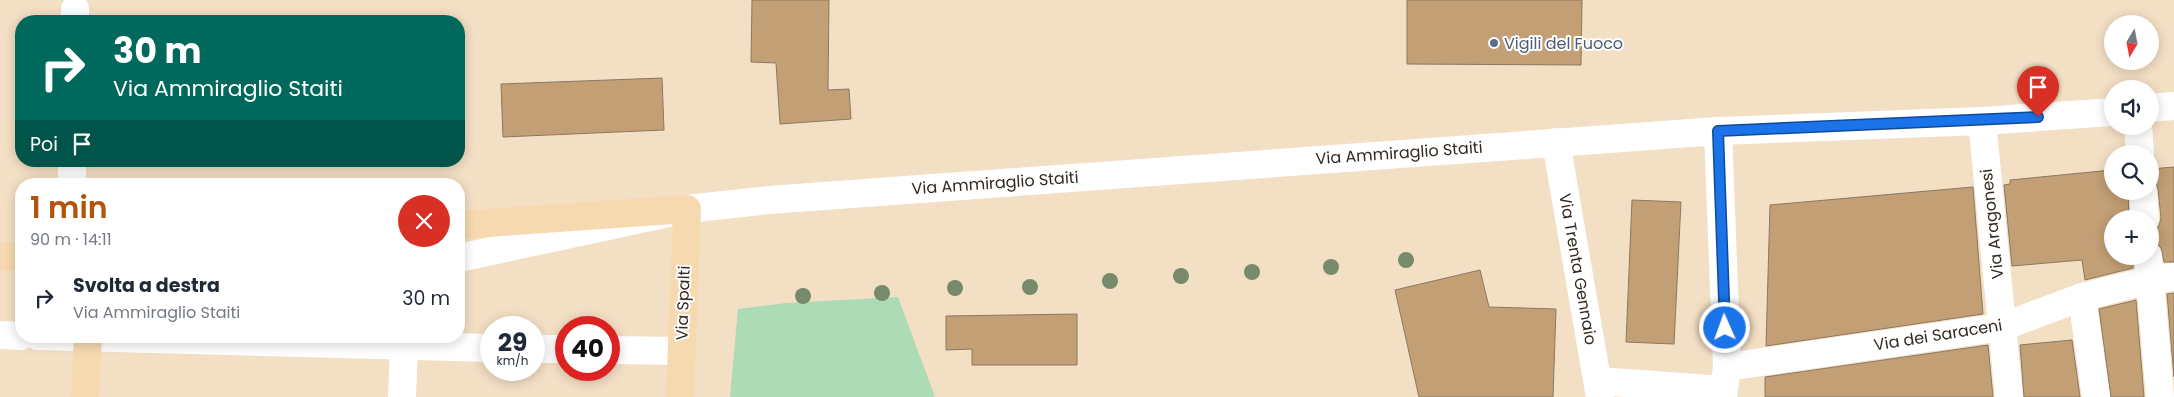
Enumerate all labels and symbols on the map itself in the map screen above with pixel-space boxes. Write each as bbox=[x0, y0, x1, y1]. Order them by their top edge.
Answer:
north arrow bbox=[2104, 15, 2159, 70]
place label: Vigili del Fuoco bbox=[1504, 32, 1623, 55]
marker: Vigili del Fuoco bbox=[1488, 37, 1500, 49]
pin bbox=[2017, 66, 2059, 117]
street label: Via Ammiraglio Staiti bbox=[1315, 136, 1483, 170]
street label: Via Ammiraglio Staiti bbox=[911, 166, 1079, 200]
street label: Via Aragonesi bbox=[1975, 168, 2009, 280]
street label: Via Trenta Gennaio bbox=[1553, 191, 1603, 347]
street label: Via Spalti bbox=[670, 265, 696, 341]
position arrow bbox=[1698, 301, 1750, 353]
street label: Via dei Saraceni bbox=[1872, 314, 2004, 356]
speed limit sign: 40 bbox=[555, 316, 620, 381]

